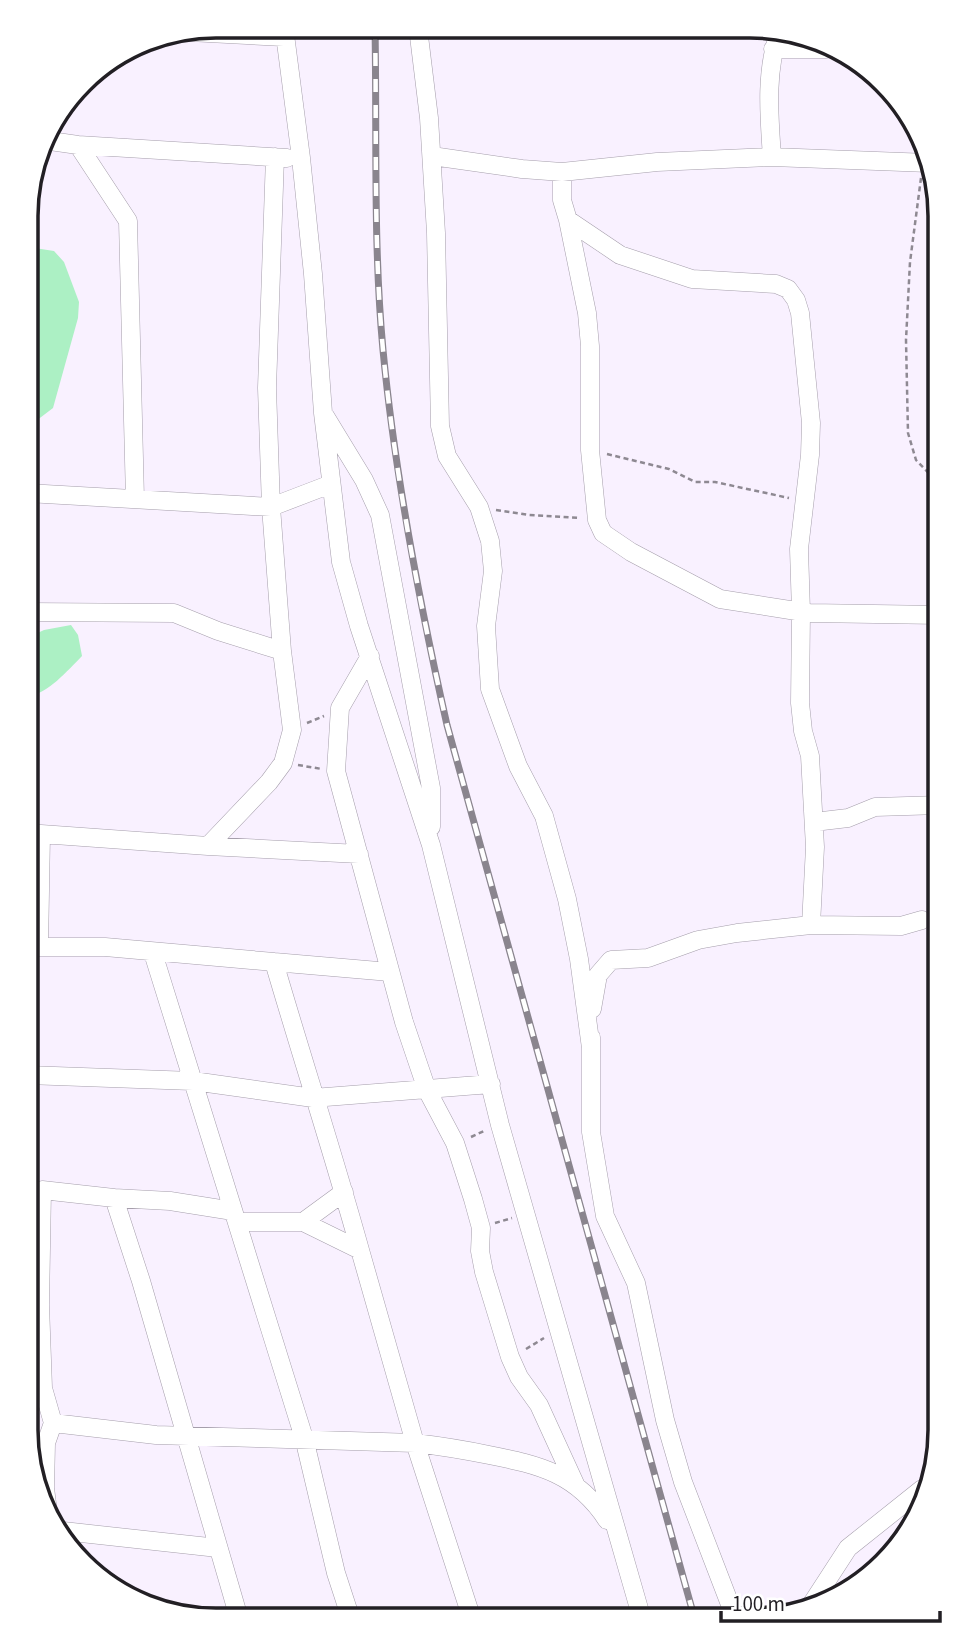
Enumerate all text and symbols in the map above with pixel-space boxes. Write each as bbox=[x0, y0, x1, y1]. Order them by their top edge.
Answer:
scale bar bbox=[721, 1580, 940, 1624]
text: 100 m bbox=[732, 1589, 785, 1619]

